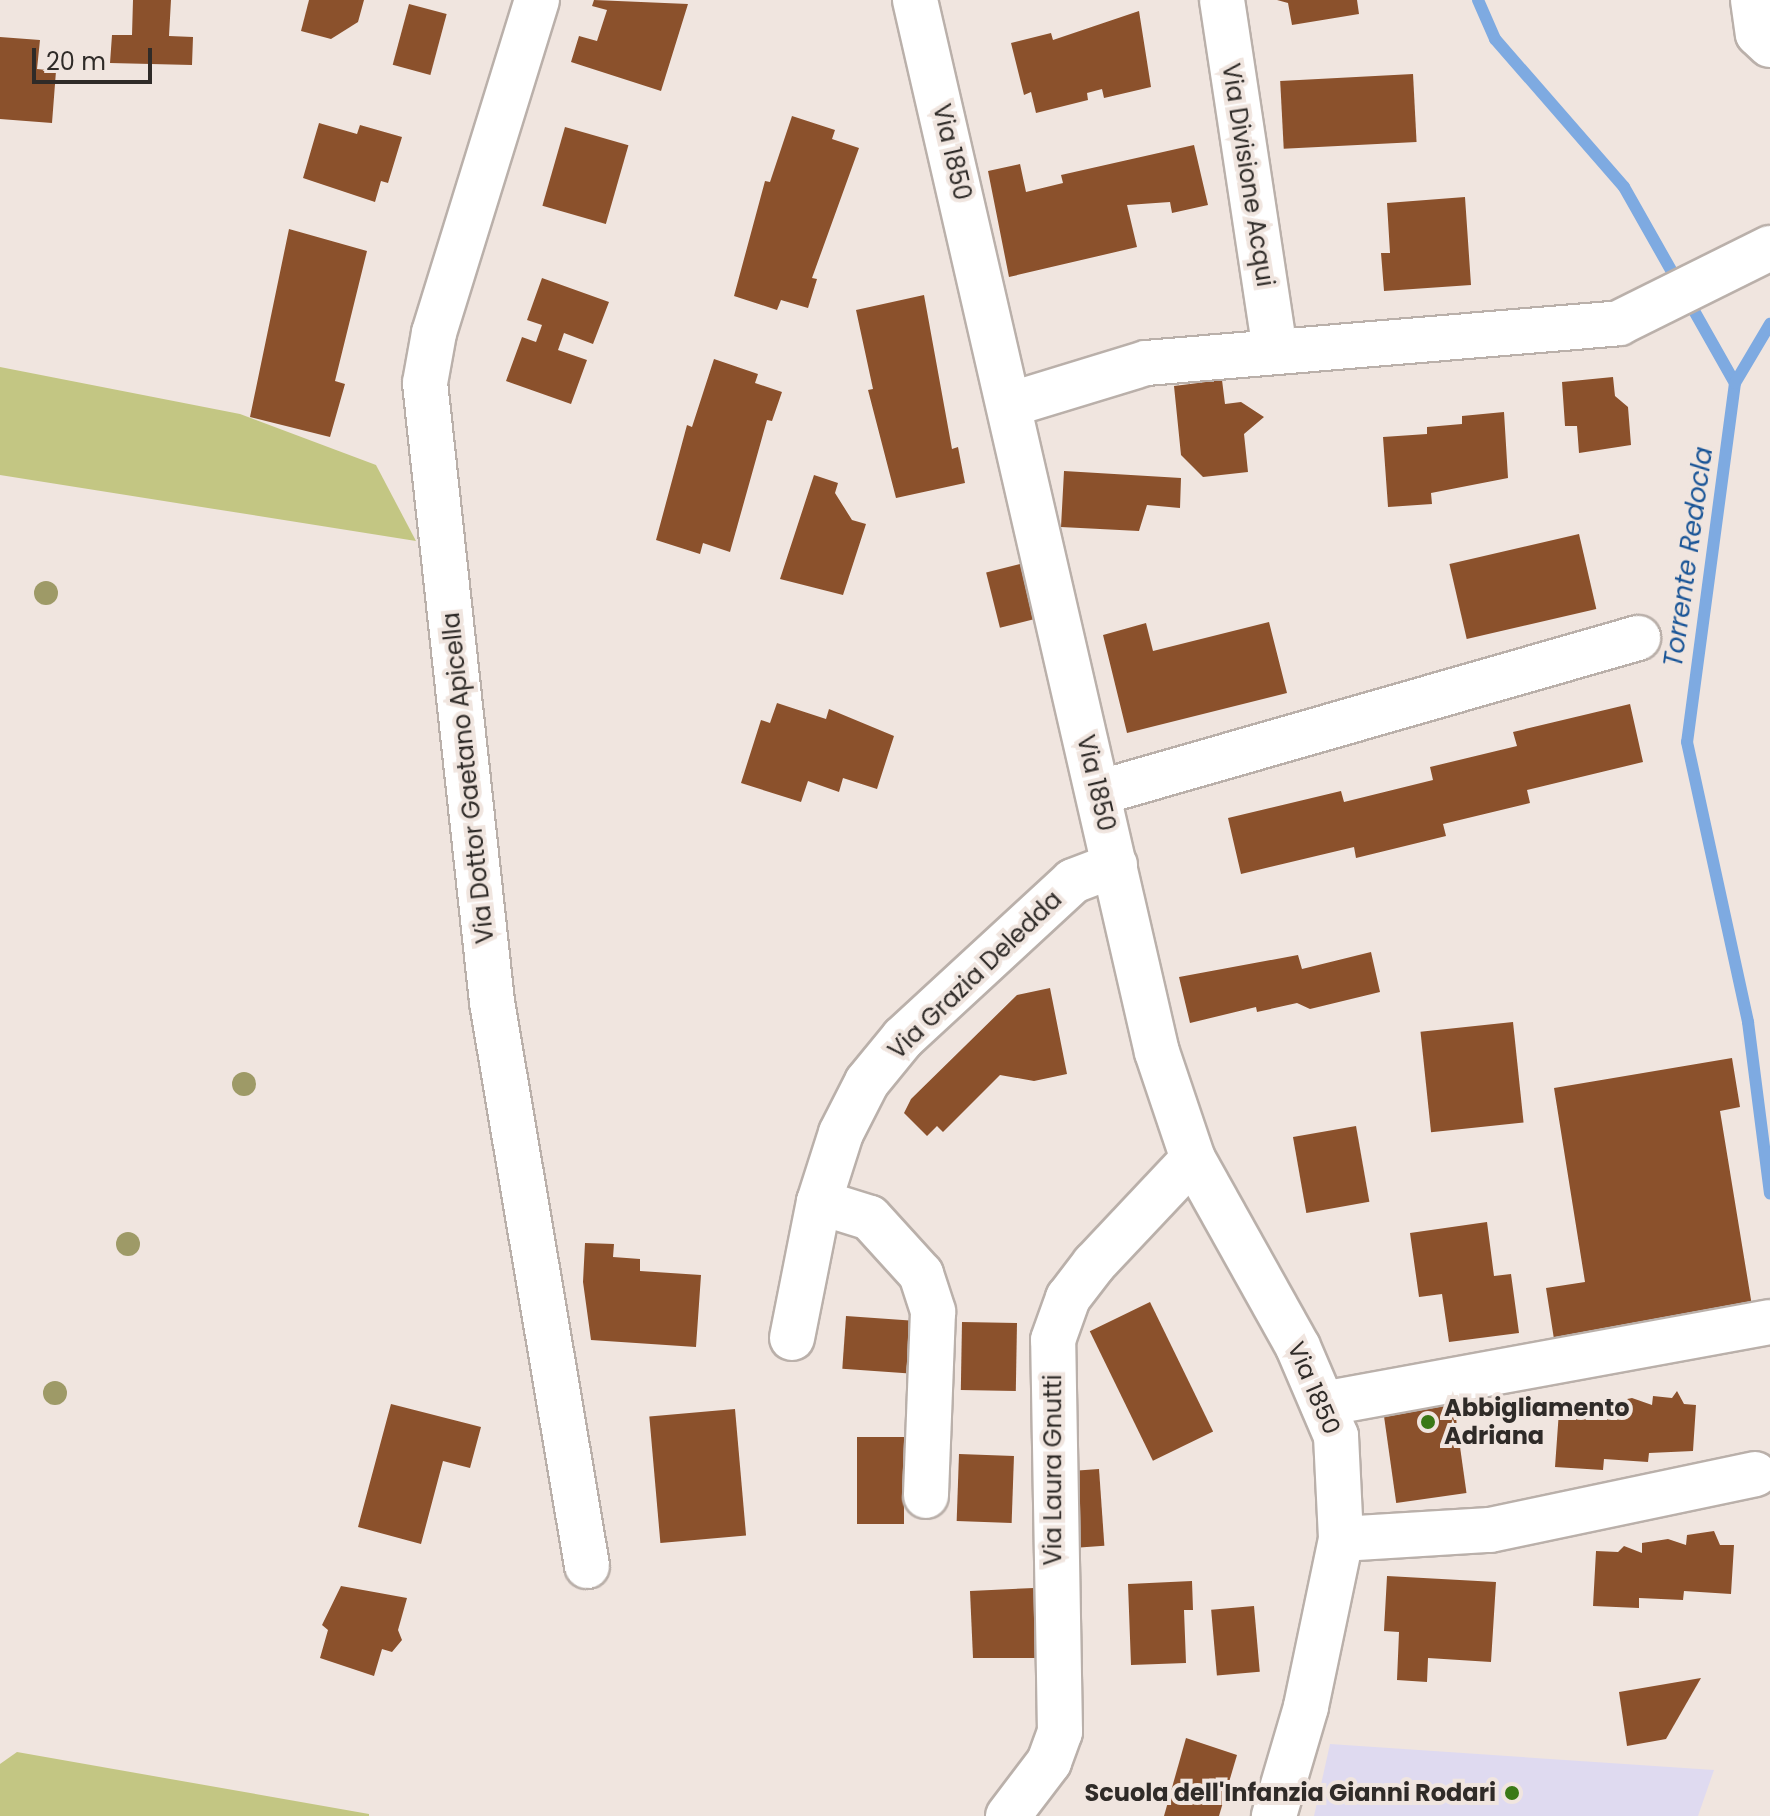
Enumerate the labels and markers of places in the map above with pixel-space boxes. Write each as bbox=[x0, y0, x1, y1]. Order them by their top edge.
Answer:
place label: Abbigliamento Adriana bbox=[1444, 1394, 1630, 1450]
marker: Abbigliamento Adriana bbox=[1419, 1413, 1437, 1431]
place label: Scuola dell'Infanzia Gianni Rodari bbox=[1084, 1779, 1496, 1807]
marker: Scuola dell'Infanzia Gianni Rodari bbox=[1503, 1784, 1521, 1802]

